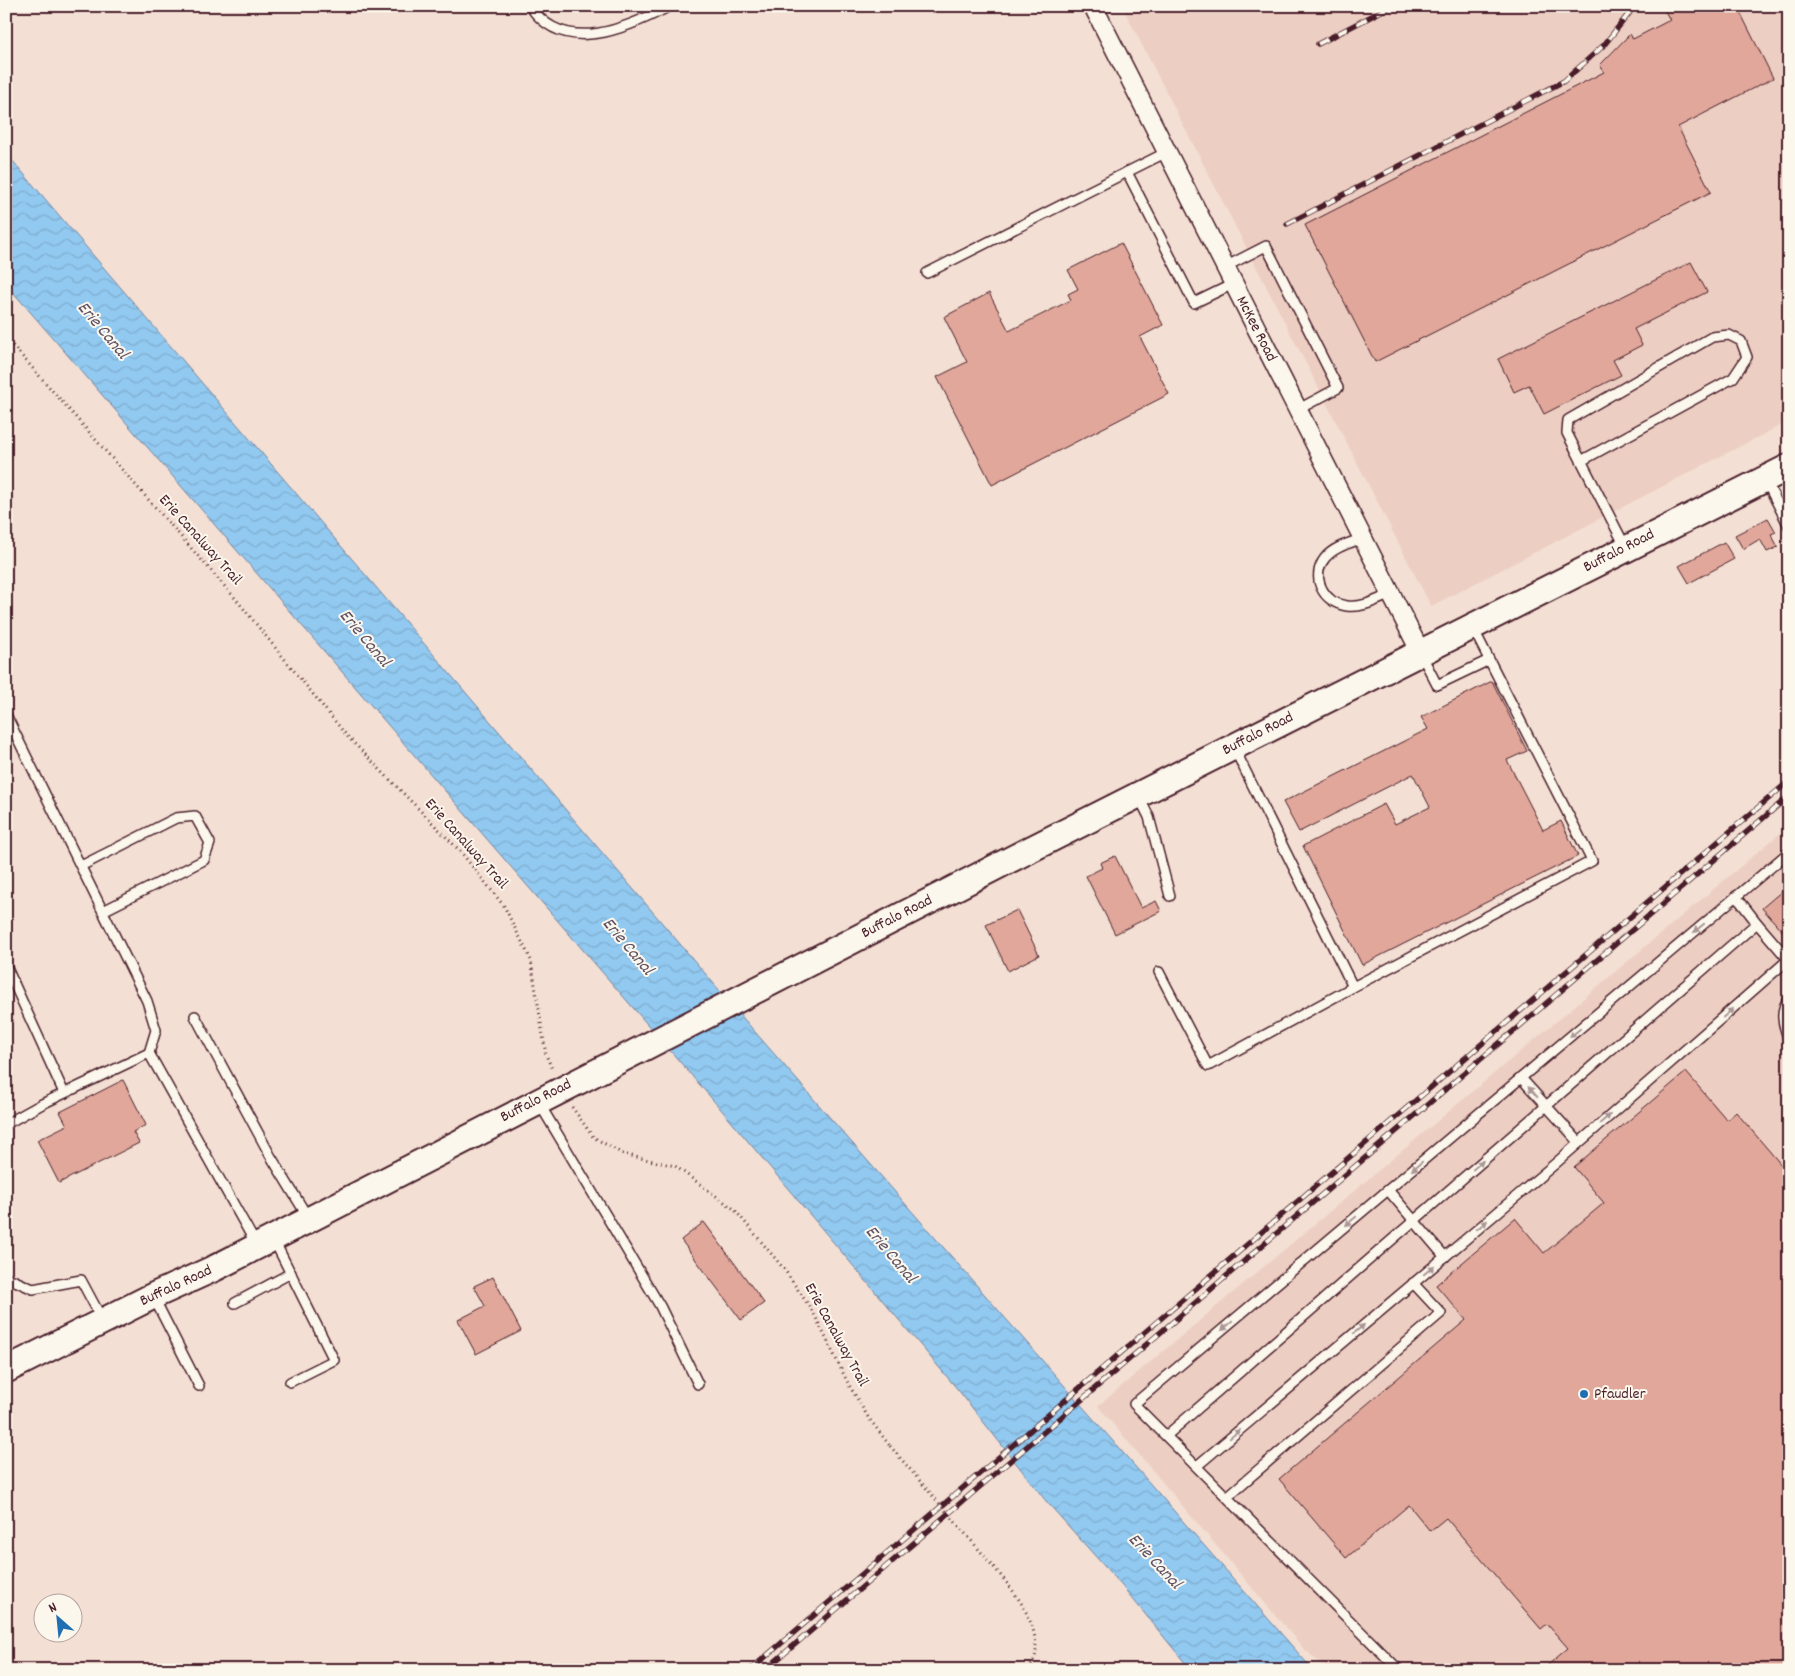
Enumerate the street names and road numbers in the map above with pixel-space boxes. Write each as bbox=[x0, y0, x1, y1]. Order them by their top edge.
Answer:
street label: McKee Road bbox=[1230, 292, 1282, 366]
street label: Erie Canalway Trail bbox=[153, 489, 247, 591]
street label: Buffalo Road bbox=[1579, 523, 1659, 579]
street label: Buffalo Road bbox=[1218, 706, 1298, 762]
street label: Erie Canalway Trail bbox=[419, 793, 513, 895]
street label: Buffalo Road bbox=[857, 889, 937, 945]
street label: Buffalo Road bbox=[496, 1073, 576, 1129]
street label: Buffalo Road bbox=[136, 1259, 216, 1313]
street label: Erie Canalway Trail bbox=[798, 1279, 874, 1391]

